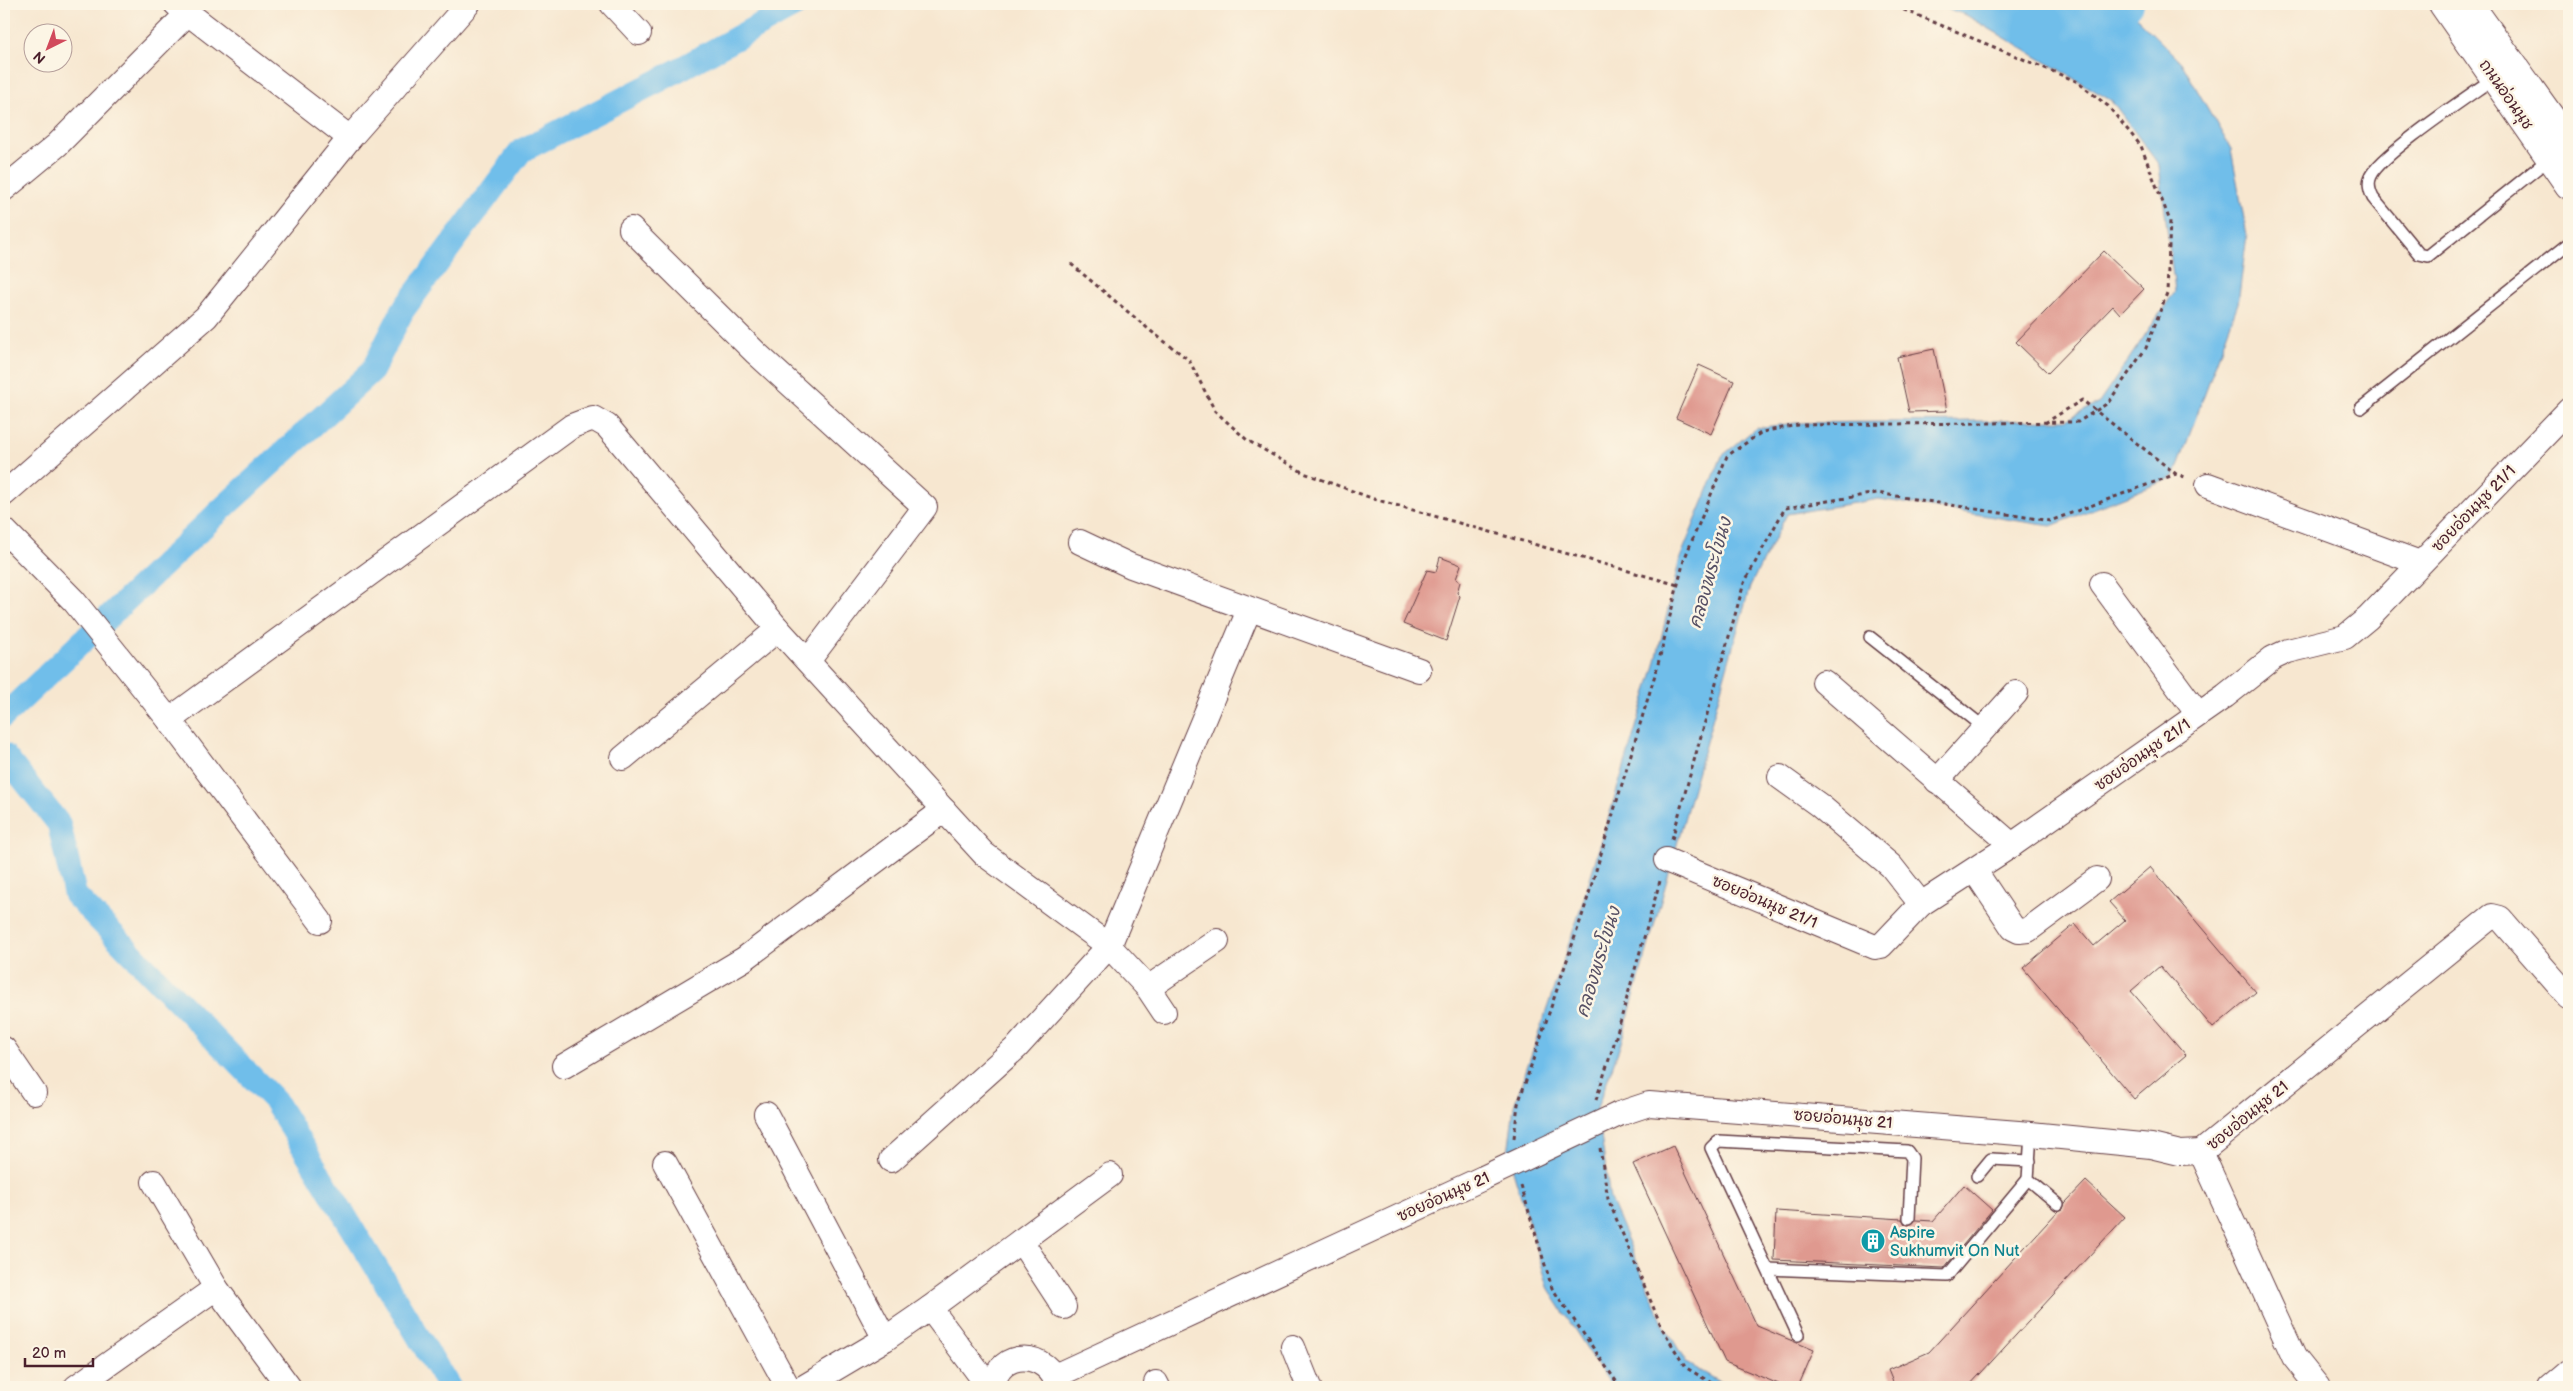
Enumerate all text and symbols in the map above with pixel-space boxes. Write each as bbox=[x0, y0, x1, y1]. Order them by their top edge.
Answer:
north arrow bbox=[22, 22, 72, 72]
text: N bbox=[30, 47, 49, 67]
street label: ถนนอ่อนนุช bbox=[2473, 54, 2539, 135]
street label: ซอยอ่อนนุช 21/1 bbox=[2426, 460, 2521, 558]
water label: คลองพระโขนง bbox=[1683, 513, 1737, 631]
street label: ซอยอ่อนนุช 21/1 bbox=[2090, 713, 2196, 797]
street label: ซอยอ่อนนุช 21/1 bbox=[1708, 869, 1821, 935]
water label: คลองพระโขนง bbox=[1570, 902, 1626, 1020]
street label: ซอยอ่อนนุช 21 bbox=[2202, 1075, 2294, 1156]
street label: ซอยอ่อนนุช 21 bbox=[1792, 1103, 1893, 1135]
street label: ซอยอ่อนนุช 21 bbox=[1393, 1166, 1494, 1228]
place label: Aspire Sukhumvit On Nut bbox=[1890, 1224, 2019, 1261]
building icon: Aspire Sukhumvit On Nut bbox=[1860, 1228, 1886, 1254]
scale bar bbox=[25, 1336, 92, 1368]
text: 20 m bbox=[32, 1344, 66, 1363]

